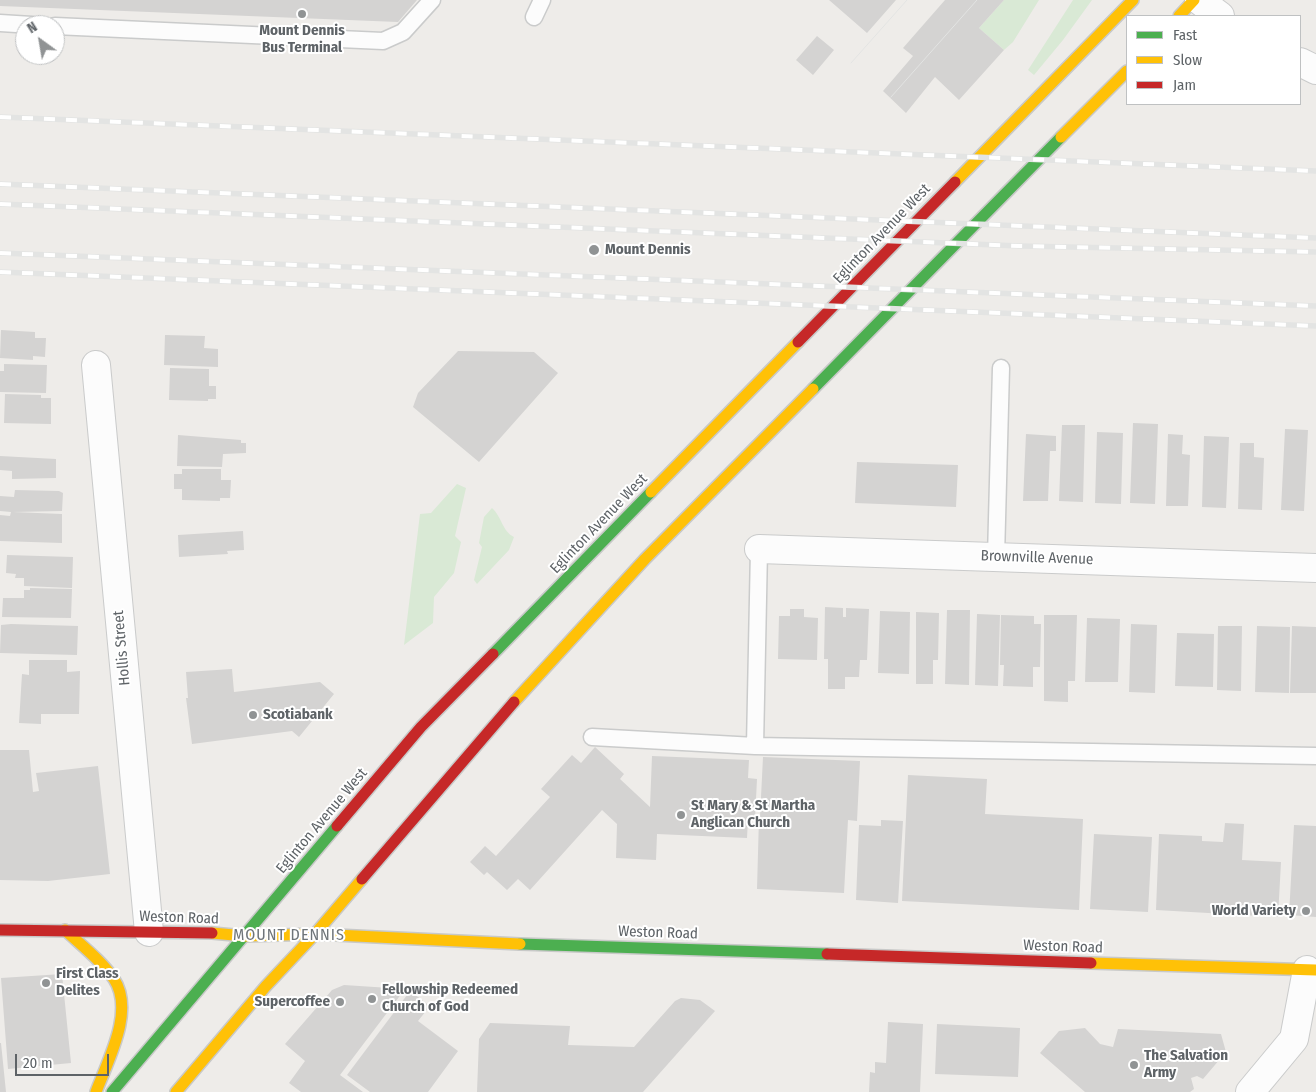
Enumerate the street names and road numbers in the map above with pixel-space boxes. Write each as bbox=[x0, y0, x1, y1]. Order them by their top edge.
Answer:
street label: Eglinton Avenue West bbox=[830, 180, 934, 288]
street label: Eglinton Avenue West bbox=[547, 470, 651, 578]
street label: Brownville Avenue bbox=[980, 547, 1094, 569]
street label: Hollis Street bbox=[110, 610, 134, 686]
street label: Eglinton Avenue West bbox=[273, 765, 371, 877]
street label: Weston Road bbox=[139, 908, 219, 928]
street label: Weston Road bbox=[618, 923, 698, 943]
street label: Weston Road bbox=[1023, 937, 1103, 957]

